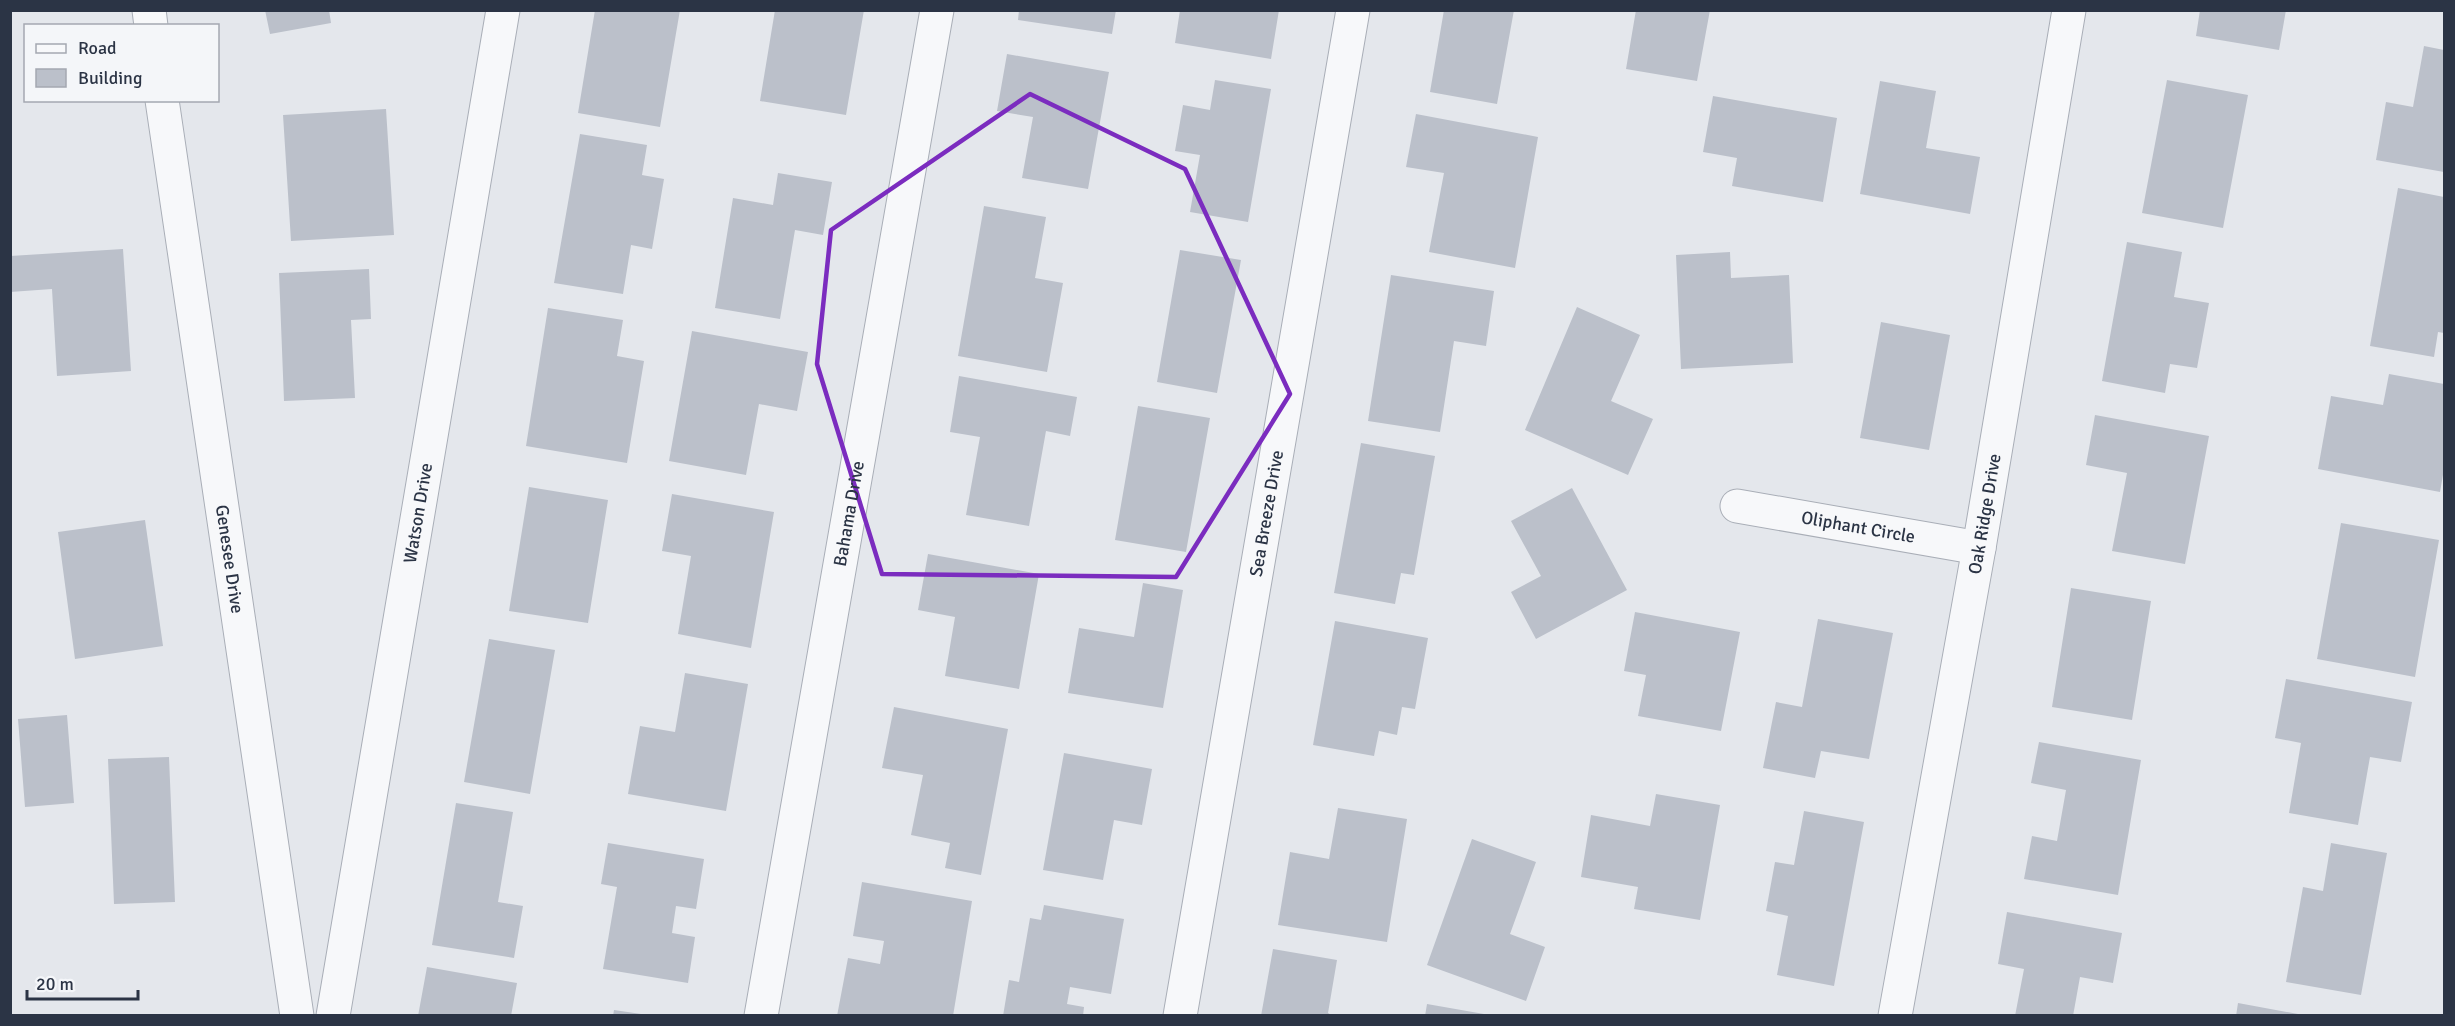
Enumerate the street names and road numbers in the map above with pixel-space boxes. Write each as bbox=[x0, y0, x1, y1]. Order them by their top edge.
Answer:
street label: Sea Breeze Drive bbox=[1245, 448, 1288, 578]
street label: Oak Ridge Drive bbox=[1964, 452, 2006, 576]
street label: Bahama Drive bbox=[829, 459, 869, 568]
street label: Watson Drive bbox=[399, 461, 437, 565]
street label: Genesee Drive bbox=[211, 503, 249, 615]
street label: Oliphant Circle bbox=[1800, 506, 1917, 548]

